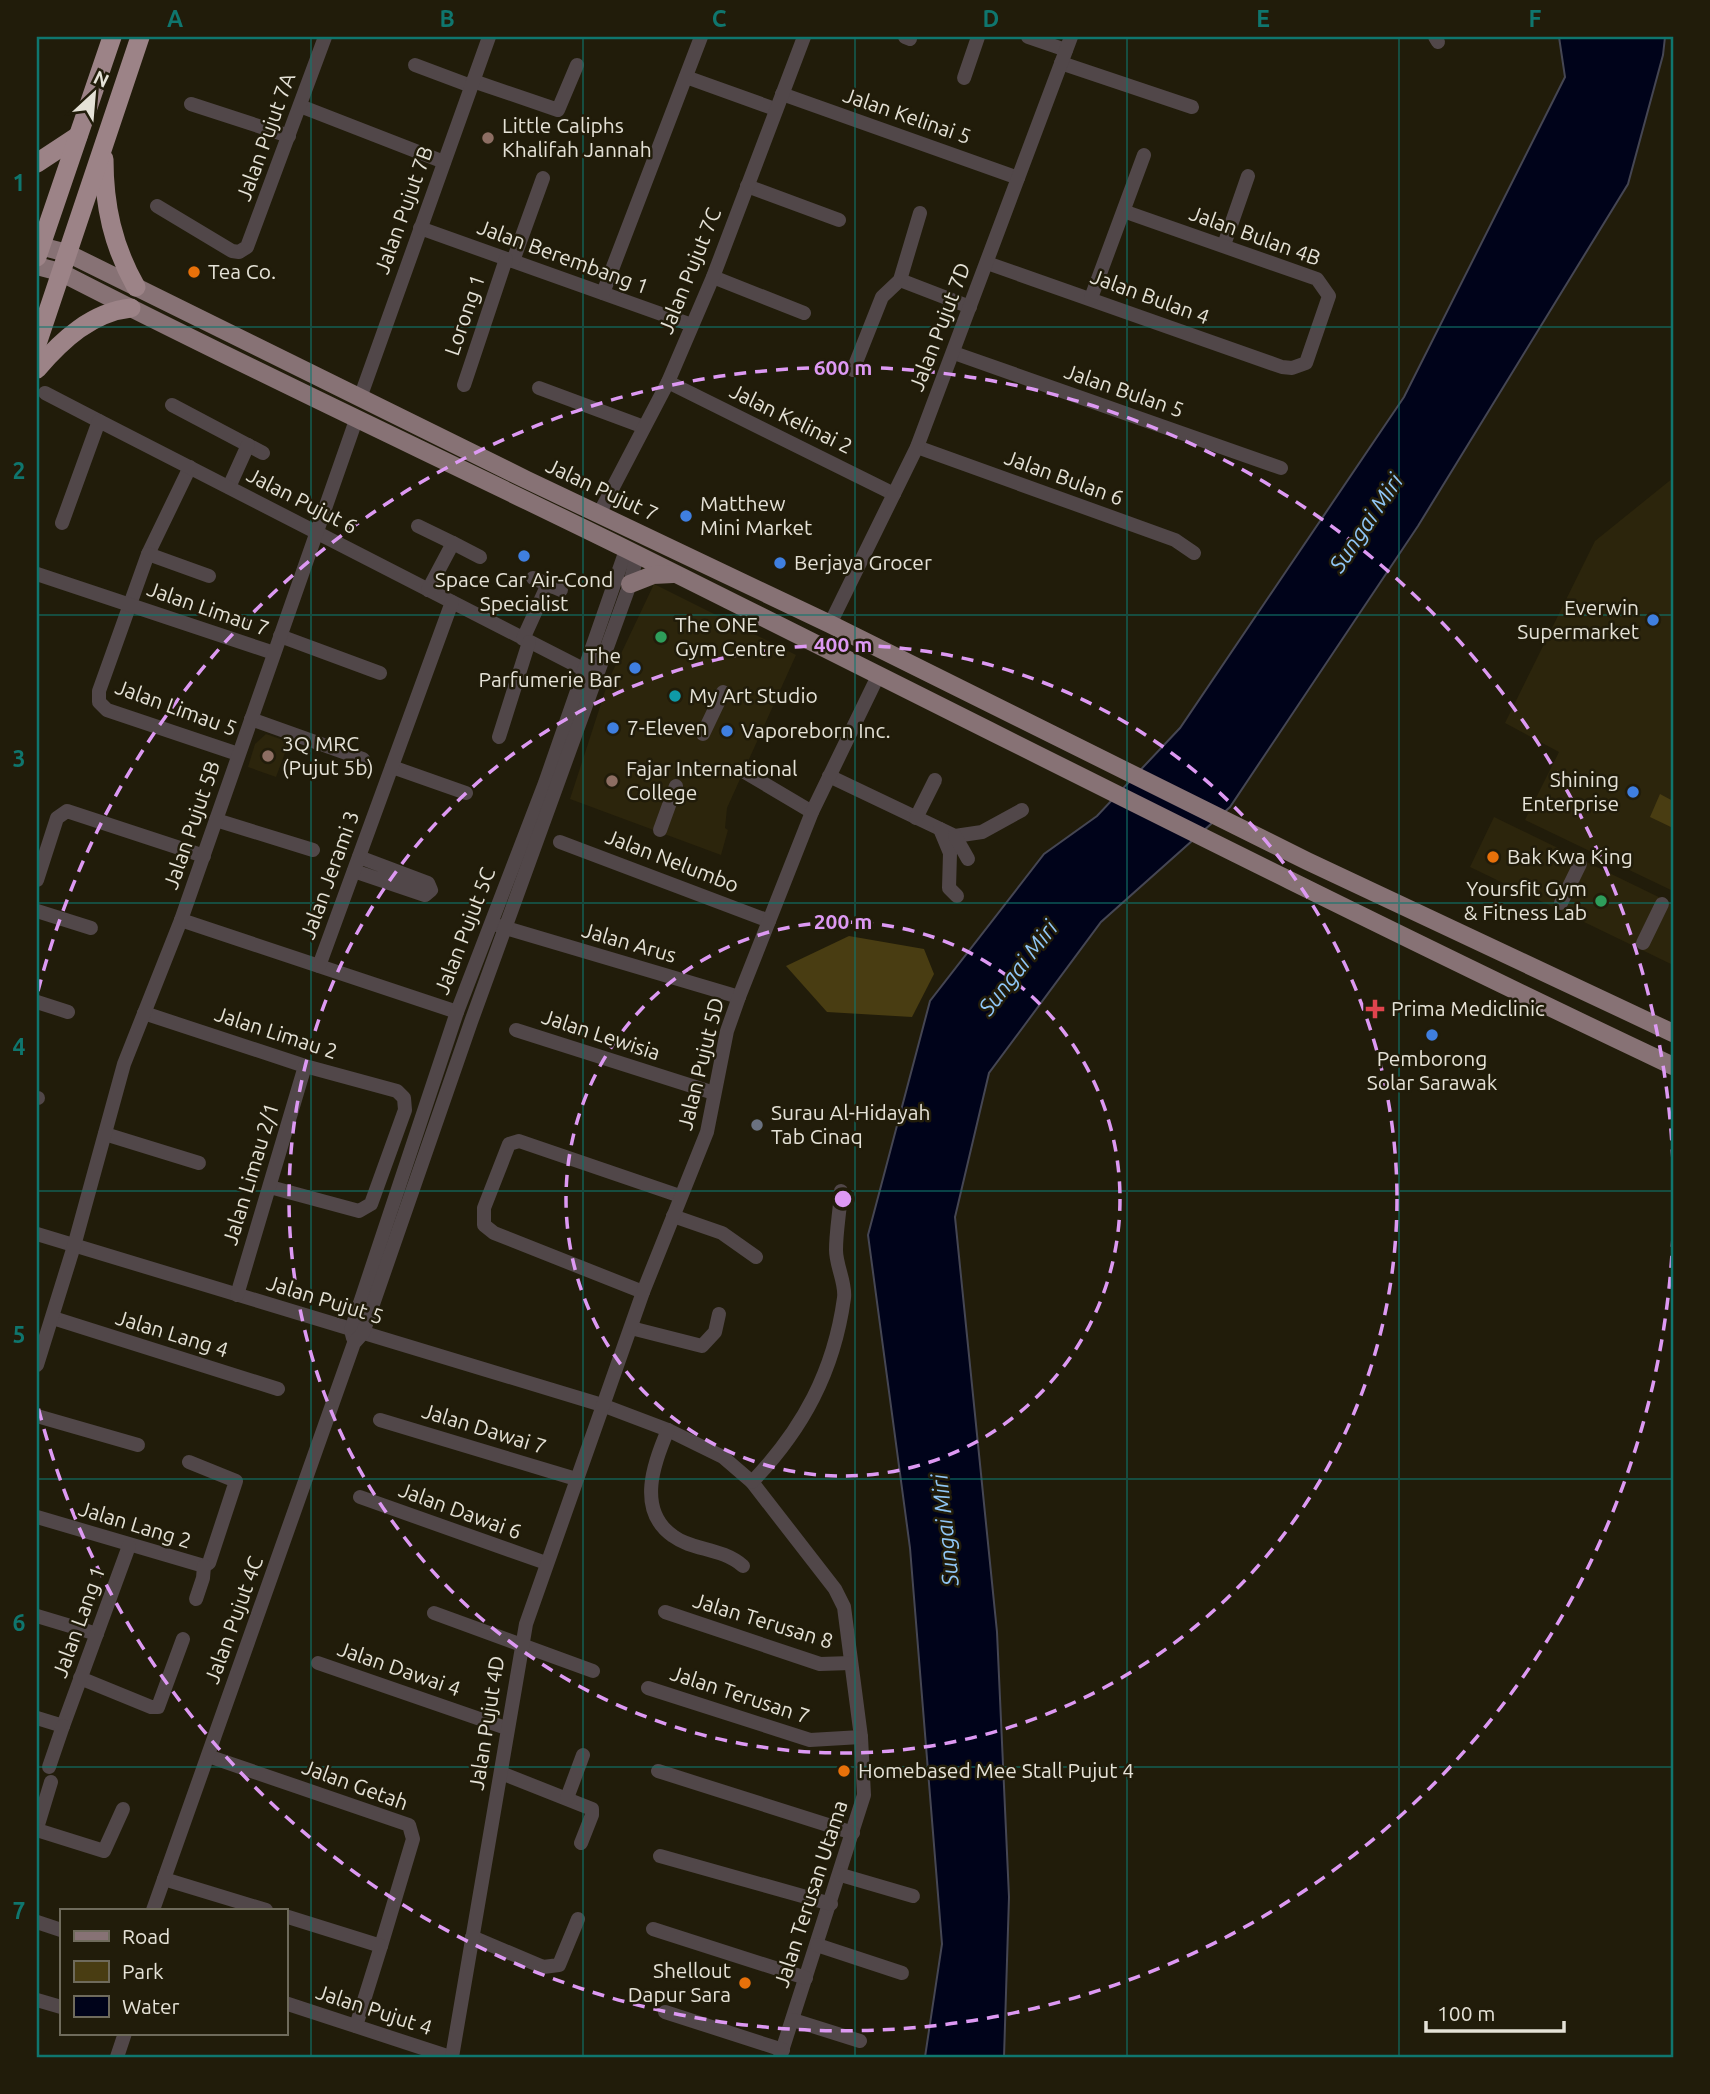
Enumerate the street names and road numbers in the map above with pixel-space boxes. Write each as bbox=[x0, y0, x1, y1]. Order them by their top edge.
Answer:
street label: Jalan Pujut 7A bbox=[231, 69, 299, 204]
street label: Jalan Kelinai 5 bbox=[840, 82, 974, 148]
street label: Jalan Pujut 7B bbox=[369, 143, 437, 277]
street label: Jalan Bulan 4B bbox=[1186, 200, 1324, 270]
street label: Jalan Pujut 7C bbox=[653, 204, 725, 337]
street label: Jalan Berembang 1 bbox=[474, 214, 652, 298]
street label: Jalan Pujut 7D bbox=[904, 259, 975, 394]
street label: Jalan Bulan 4 bbox=[1088, 263, 1213, 329]
street label: Lorong 1 bbox=[439, 271, 489, 358]
street label: Jalan Bulan 5 bbox=[1062, 358, 1187, 422]
street label: Jalan Kelinai 2 bbox=[726, 378, 857, 458]
street label: Jalan Bulan 6 bbox=[1002, 444, 1127, 510]
street label: Jalan Pujut 7 bbox=[543, 453, 662, 526]
street label: Jalan Pujut 6 bbox=[243, 462, 362, 538]
street label: Jalan Limau 7 bbox=[144, 576, 273, 640]
street label: Jalan Limau 5 bbox=[112, 674, 240, 740]
street label: Jalan Pujut 5B bbox=[158, 757, 224, 892]
street label: Jalan Jerami 3 bbox=[295, 807, 363, 942]
street label: Jalan Nelumbo bbox=[602, 824, 742, 897]
street label: Jalan Pujut 5C bbox=[429, 864, 499, 997]
street label: Jalan Arus bbox=[579, 917, 679, 967]
street label: Jalan Pujut 5D bbox=[672, 995, 728, 1132]
street label: Jalan Limau 2 bbox=[212, 1001, 341, 1063]
street label: Jalan Lewisia bbox=[539, 1004, 663, 1064]
street label: Jalan Limau 2/1 bbox=[217, 1100, 283, 1248]
street label: Jalan Pujut 5 bbox=[264, 1270, 387, 1328]
street label: Jalan Lang 4 bbox=[113, 1305, 232, 1362]
street label: Jalan Dawai 7 bbox=[419, 1398, 549, 1458]
street label: Jalan Dawai 6 bbox=[396, 1477, 525, 1543]
street label: Jalan Lang 2 bbox=[76, 1496, 195, 1553]
street label: Jalan Pujut 4C bbox=[199, 1553, 267, 1687]
street label: Jalan Lang 1 bbox=[47, 1563, 109, 1680]
street label: Jalan Terusan 8 bbox=[690, 1587, 836, 1653]
street label: Jalan Dawai 4 bbox=[335, 1636, 464, 1700]
street label: Jalan Pujut 4D bbox=[464, 1654, 508, 1792]
street label: Jalan Terusan 7 bbox=[668, 1660, 813, 1728]
street label: Jalan Getah bbox=[299, 1754, 411, 1814]
street label: Jalan Terusan Utama bbox=[768, 1797, 852, 1990]
street label: Jalan Pujut 4 bbox=[313, 1979, 435, 2039]

